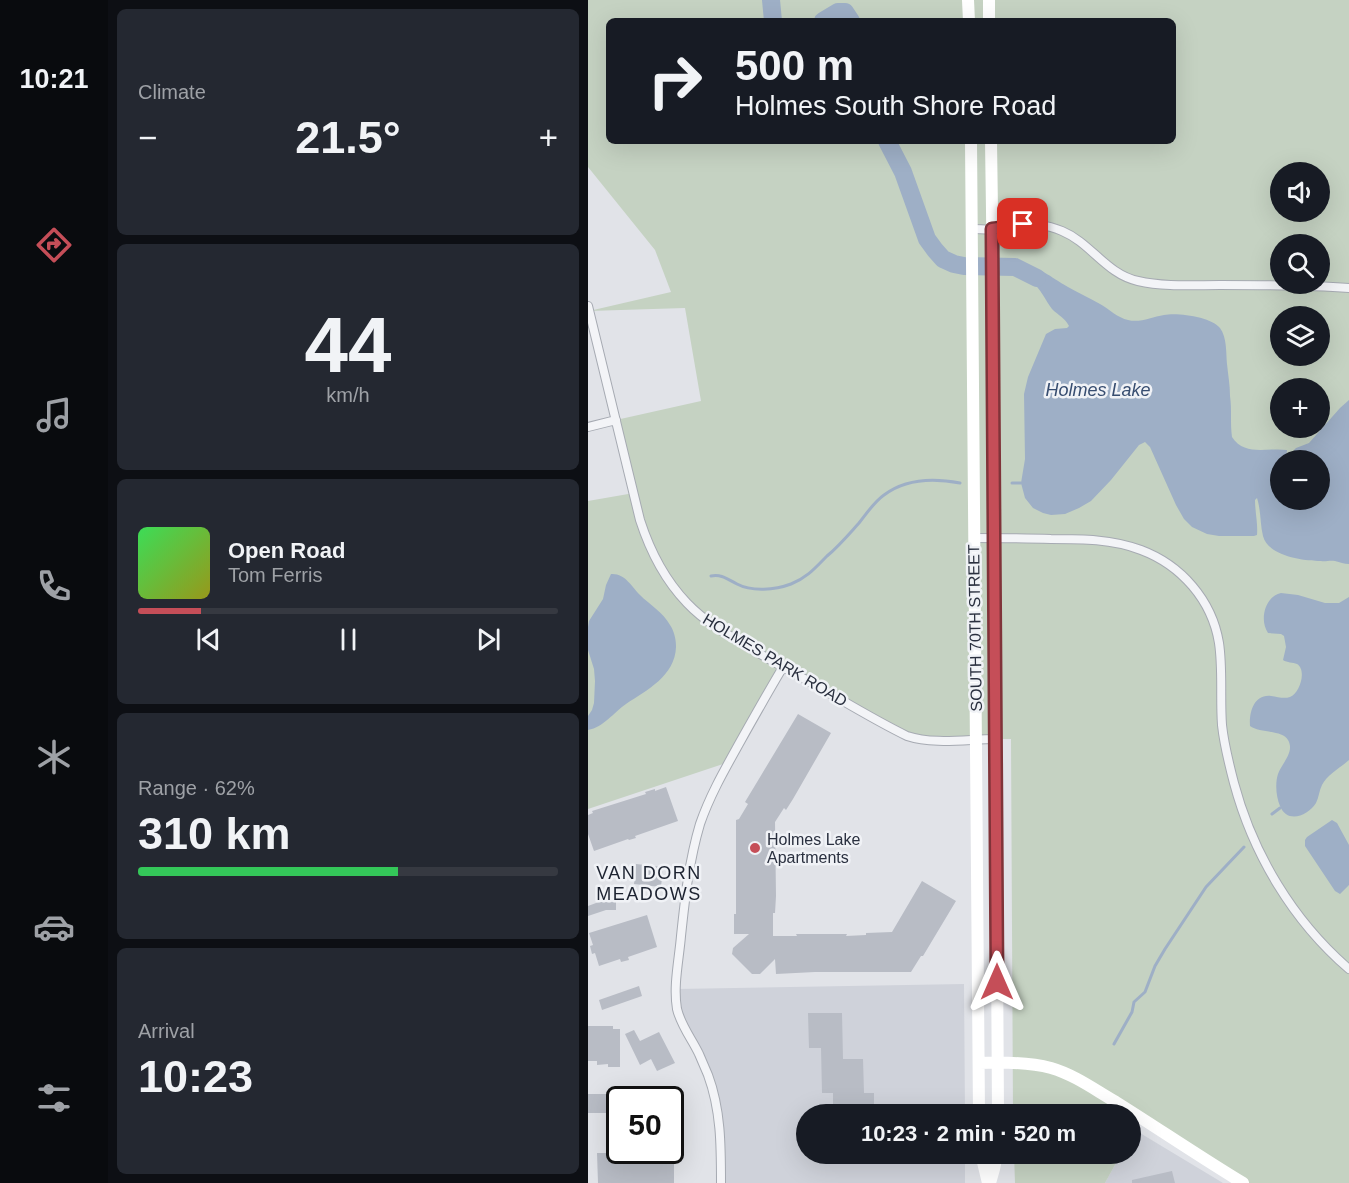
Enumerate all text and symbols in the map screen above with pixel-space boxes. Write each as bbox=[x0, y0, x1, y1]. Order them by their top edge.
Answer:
icon: right bbox=[636, 42, 714, 120]
text: 500 m bbox=[735, 42, 854, 89]
text: 10:21 bbox=[19, 64, 89, 94]
text: Climate bbox=[138, 81, 206, 103]
text: Holmes South Shore Road bbox=[735, 91, 1056, 121]
text: 21.5° bbox=[295, 112, 401, 163]
text: − bbox=[138, 119, 157, 156]
text: + bbox=[539, 119, 558, 156]
map controls bbox=[1270, 162, 1330, 510]
button: sound bbox=[1270, 162, 1330, 222]
pin bbox=[997, 198, 1048, 249]
icon: arrive bbox=[1006, 207, 1039, 240]
icon: directions bbox=[33, 224, 75, 266]
button: search bbox=[1270, 234, 1330, 294]
text: 44 bbox=[305, 301, 391, 389]
button: layers bbox=[1270, 306, 1330, 366]
button: + bbox=[1270, 378, 1330, 438]
water label: Holmes Lake bbox=[1045, 380, 1151, 400]
text: km/h bbox=[326, 384, 370, 406]
icon: music bbox=[33, 394, 75, 436]
button: − bbox=[1270, 450, 1330, 510]
text: Open Road bbox=[228, 538, 345, 563]
street label: SOUTH 70TH STREET bbox=[965, 544, 985, 712]
text: Tom Ferris bbox=[228, 564, 322, 586]
icon: phone bbox=[33, 565, 75, 607]
street label: HOLMES PARK ROAD bbox=[700, 610, 850, 710]
icon: previous bbox=[192, 623, 225, 656]
icon: pause bbox=[332, 623, 365, 656]
icon: next bbox=[472, 623, 505, 656]
icon: climate bbox=[33, 736, 75, 778]
text: Range · 62% bbox=[138, 777, 255, 799]
text: 310 km bbox=[138, 808, 291, 859]
place label: Holmes Lake Apartments bbox=[767, 831, 860, 866]
marker: Holmes Lake Apartments bbox=[748, 841, 762, 855]
district label: VAN DORN MEADOWS bbox=[596, 863, 702, 904]
icon: car bbox=[33, 906, 75, 948]
position arrow bbox=[965, 950, 1029, 1014]
text: Arrival bbox=[138, 1020, 195, 1042]
text: 10:23 bbox=[138, 1051, 253, 1102]
icon: filters bbox=[33, 1077, 75, 1119]
speed limit sign: 50 bbox=[606, 1086, 684, 1164]
text: 10:23 · 2 min · 520 m bbox=[861, 1121, 1076, 1146]

